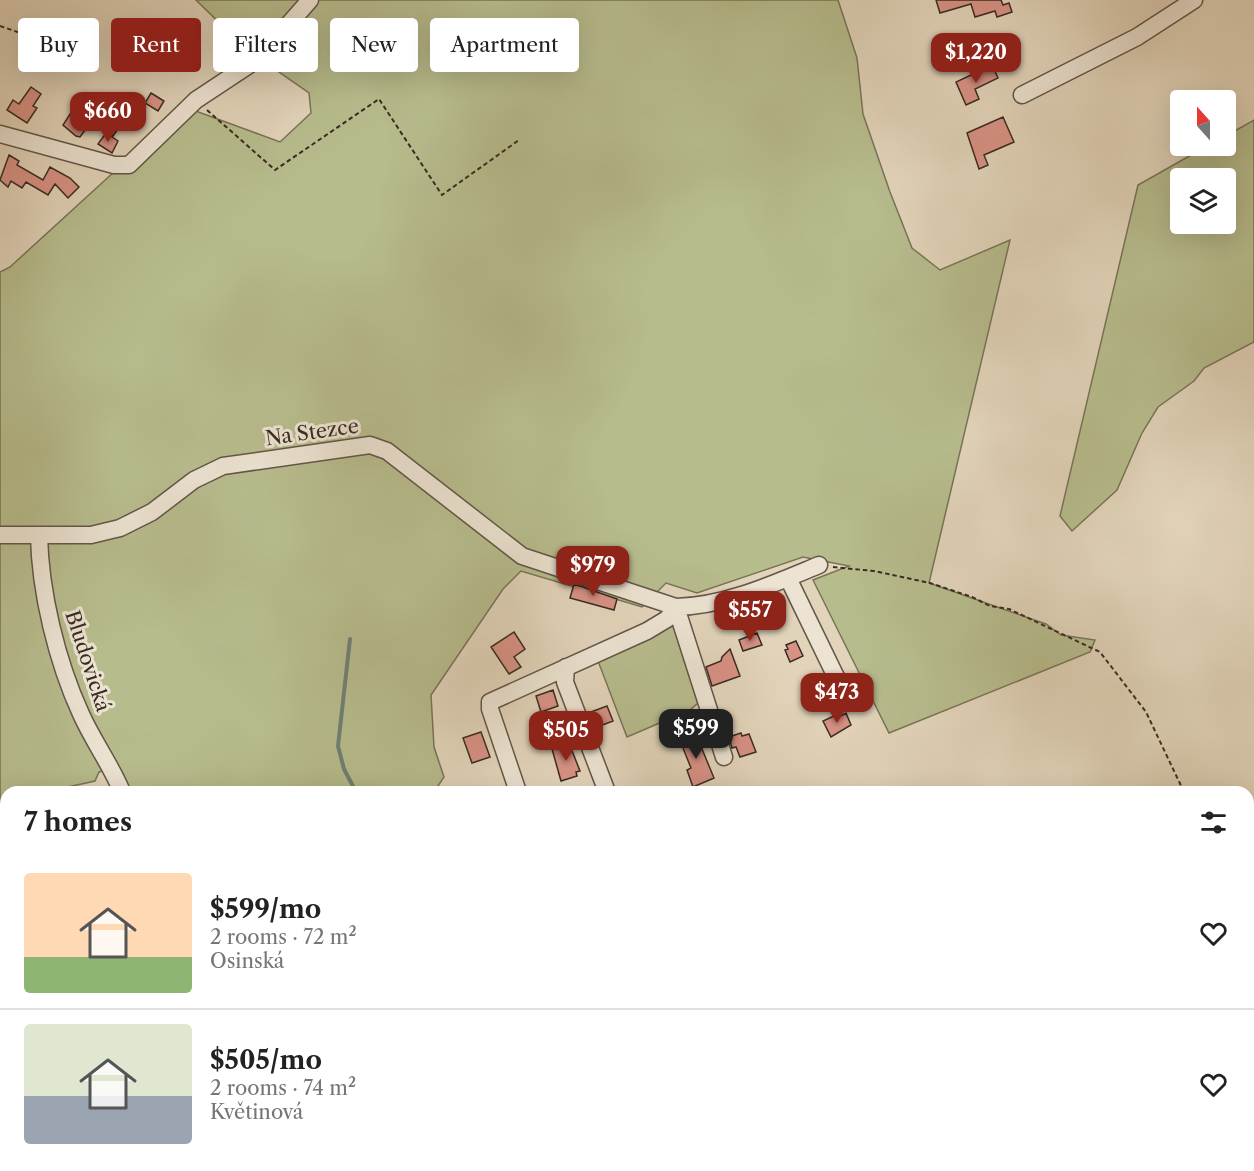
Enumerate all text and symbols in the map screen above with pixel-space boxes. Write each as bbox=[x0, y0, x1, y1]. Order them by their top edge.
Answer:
chip: Buy bbox=[18, 18, 99, 72]
chip: Rent bbox=[111, 18, 201, 72]
chip: Filters bbox=[213, 18, 318, 72]
chip: New bbox=[330, 18, 418, 72]
chip: Apartment bbox=[430, 18, 579, 72]
pin: $1,220 bbox=[927, 33, 1025, 84]
text: $1,220 bbox=[945, 40, 1007, 64]
north arrow bbox=[1170, 90, 1236, 156]
map controls bbox=[1170, 90, 1236, 234]
pin: $660 bbox=[72, 92, 144, 143]
text: $660 bbox=[84, 99, 132, 123]
button: layers bbox=[1170, 168, 1236, 234]
street label: Na Stezce bbox=[264, 414, 360, 450]
pin: $979 bbox=[557, 546, 629, 597]
text: $979 bbox=[570, 553, 616, 577]
pin: $557 bbox=[714, 591, 786, 642]
text: $557 bbox=[728, 598, 772, 622]
street label: Bludovická bbox=[60, 607, 116, 715]
pin: $473 bbox=[801, 673, 873, 724]
text: $473 bbox=[815, 680, 859, 704]
pin: $599 bbox=[660, 709, 732, 760]
pin: $505 bbox=[530, 711, 602, 762]
text: $599 bbox=[673, 716, 719, 740]
text: $505 bbox=[543, 718, 589, 742]
text: 7 homes bbox=[24, 806, 132, 838]
icon: filters bbox=[1197, 806, 1230, 839]
text: $599/mo bbox=[210, 893, 321, 925]
icon: home bbox=[72, 897, 144, 969]
icon: heart bbox=[1197, 917, 1230, 950]
text: 2 rooms · 72 m² bbox=[210, 925, 357, 949]
text: Osinská bbox=[210, 949, 284, 973]
text: $505/mo bbox=[210, 1044, 322, 1076]
icon: home bbox=[72, 1048, 144, 1120]
icon: heart bbox=[1197, 1068, 1230, 1101]
text: 2 rooms · 74 m² bbox=[210, 1076, 356, 1100]
text: Květinová bbox=[210, 1100, 303, 1124]

